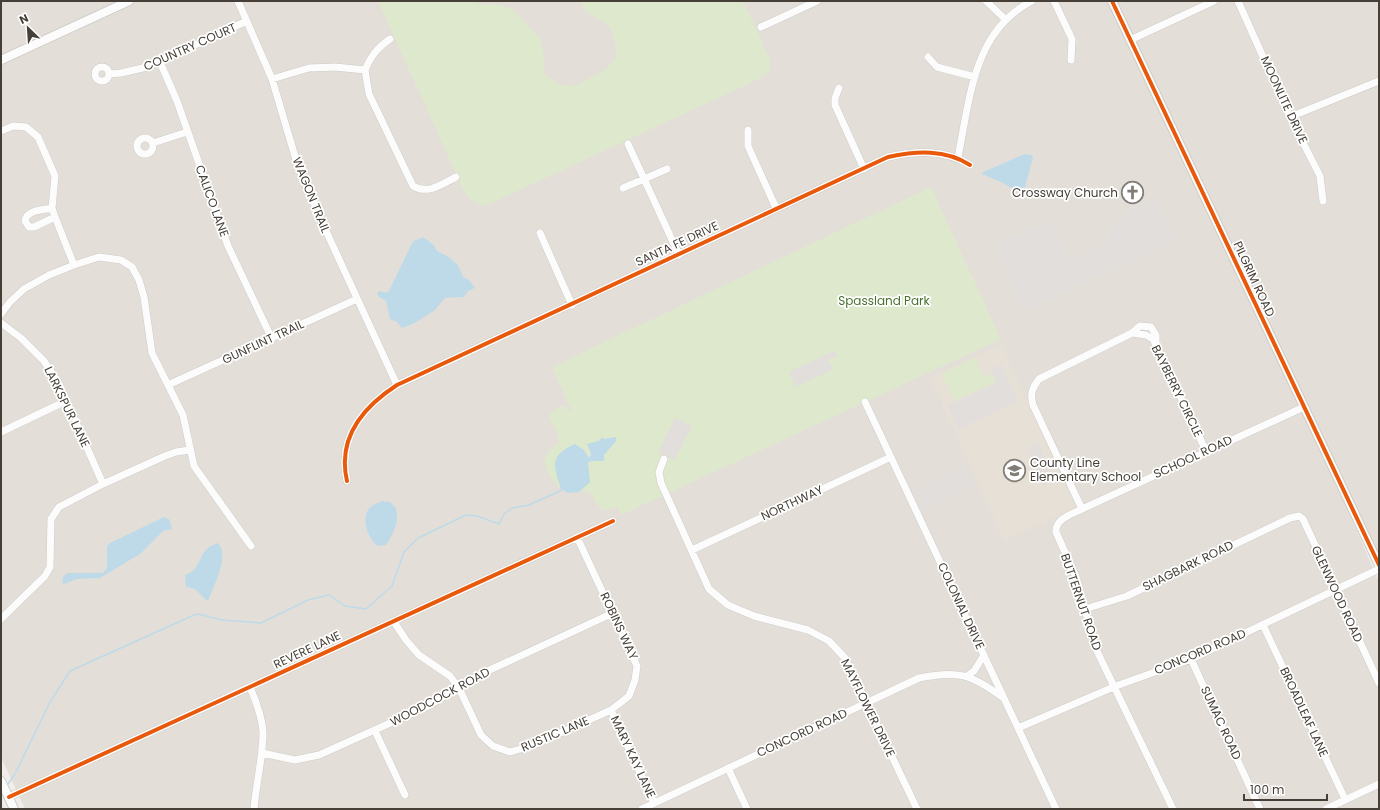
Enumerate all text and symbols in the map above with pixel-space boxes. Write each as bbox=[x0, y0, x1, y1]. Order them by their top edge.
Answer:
north arrow bbox=[8, 8, 48, 48]
text: N bbox=[17, 10, 31, 28]
street label: COUNTRY COURT bbox=[141, 18, 239, 75]
street label: MOONLITE DRIVE bbox=[1257, 53, 1312, 146]
street label: WAGON TRAIL bbox=[289, 154, 334, 235]
street label: CALICO LANE bbox=[192, 163, 233, 239]
church icon: Crossway Church bbox=[1120, 180, 1146, 206]
place label: Crossway Church bbox=[1012, 184, 1118, 201]
street label: SANTA FE DRIVE bbox=[633, 217, 721, 270]
street label: PILGRIM ROAD bbox=[1230, 238, 1279, 319]
park label: Spassland Park bbox=[838, 292, 931, 309]
street label: GUNFLINT TRAIL bbox=[219, 315, 306, 368]
street label: BAYBERRY CIRCLE bbox=[1148, 342, 1207, 440]
street label: LARKSPUR LANE bbox=[40, 363, 94, 450]
street label: SCHOOL ROAD bbox=[1151, 431, 1235, 482]
place label: County Line Elementary School bbox=[1030, 454, 1141, 485]
school or university icon: County Line Elementary School bbox=[1002, 457, 1028, 483]
street label: NORTHWAY bbox=[758, 481, 826, 524]
street label: SHAGBARK ROAD bbox=[1139, 536, 1236, 595]
street label: GLENWOOD ROAD bbox=[1308, 543, 1367, 645]
street label: BUTTERNUT ROAD bbox=[1057, 551, 1106, 653]
street label: COLONIAL DRIVE bbox=[934, 560, 989, 652]
street label: ROBINS WAY bbox=[596, 589, 642, 662]
street label: CONCORD ROAD bbox=[1151, 625, 1248, 679]
street label: REVERE LANE bbox=[270, 627, 343, 673]
street label: MAYFLOWER DRIVE bbox=[837, 656, 900, 760]
street label: WOODCOCK ROAD bbox=[387, 663, 493, 730]
street label: BROADLEAF LANE bbox=[1276, 664, 1333, 759]
street label: SUMAC ROAD bbox=[1197, 683, 1246, 762]
street label: CONCORD ROAD bbox=[754, 704, 850, 761]
street label: RUSTIC LANE bbox=[518, 712, 591, 755]
street label: MARY KAY LANE bbox=[607, 713, 660, 801]
scale bar bbox=[1244, 776, 1327, 802]
text: 100 m bbox=[1250, 781, 1284, 798]

